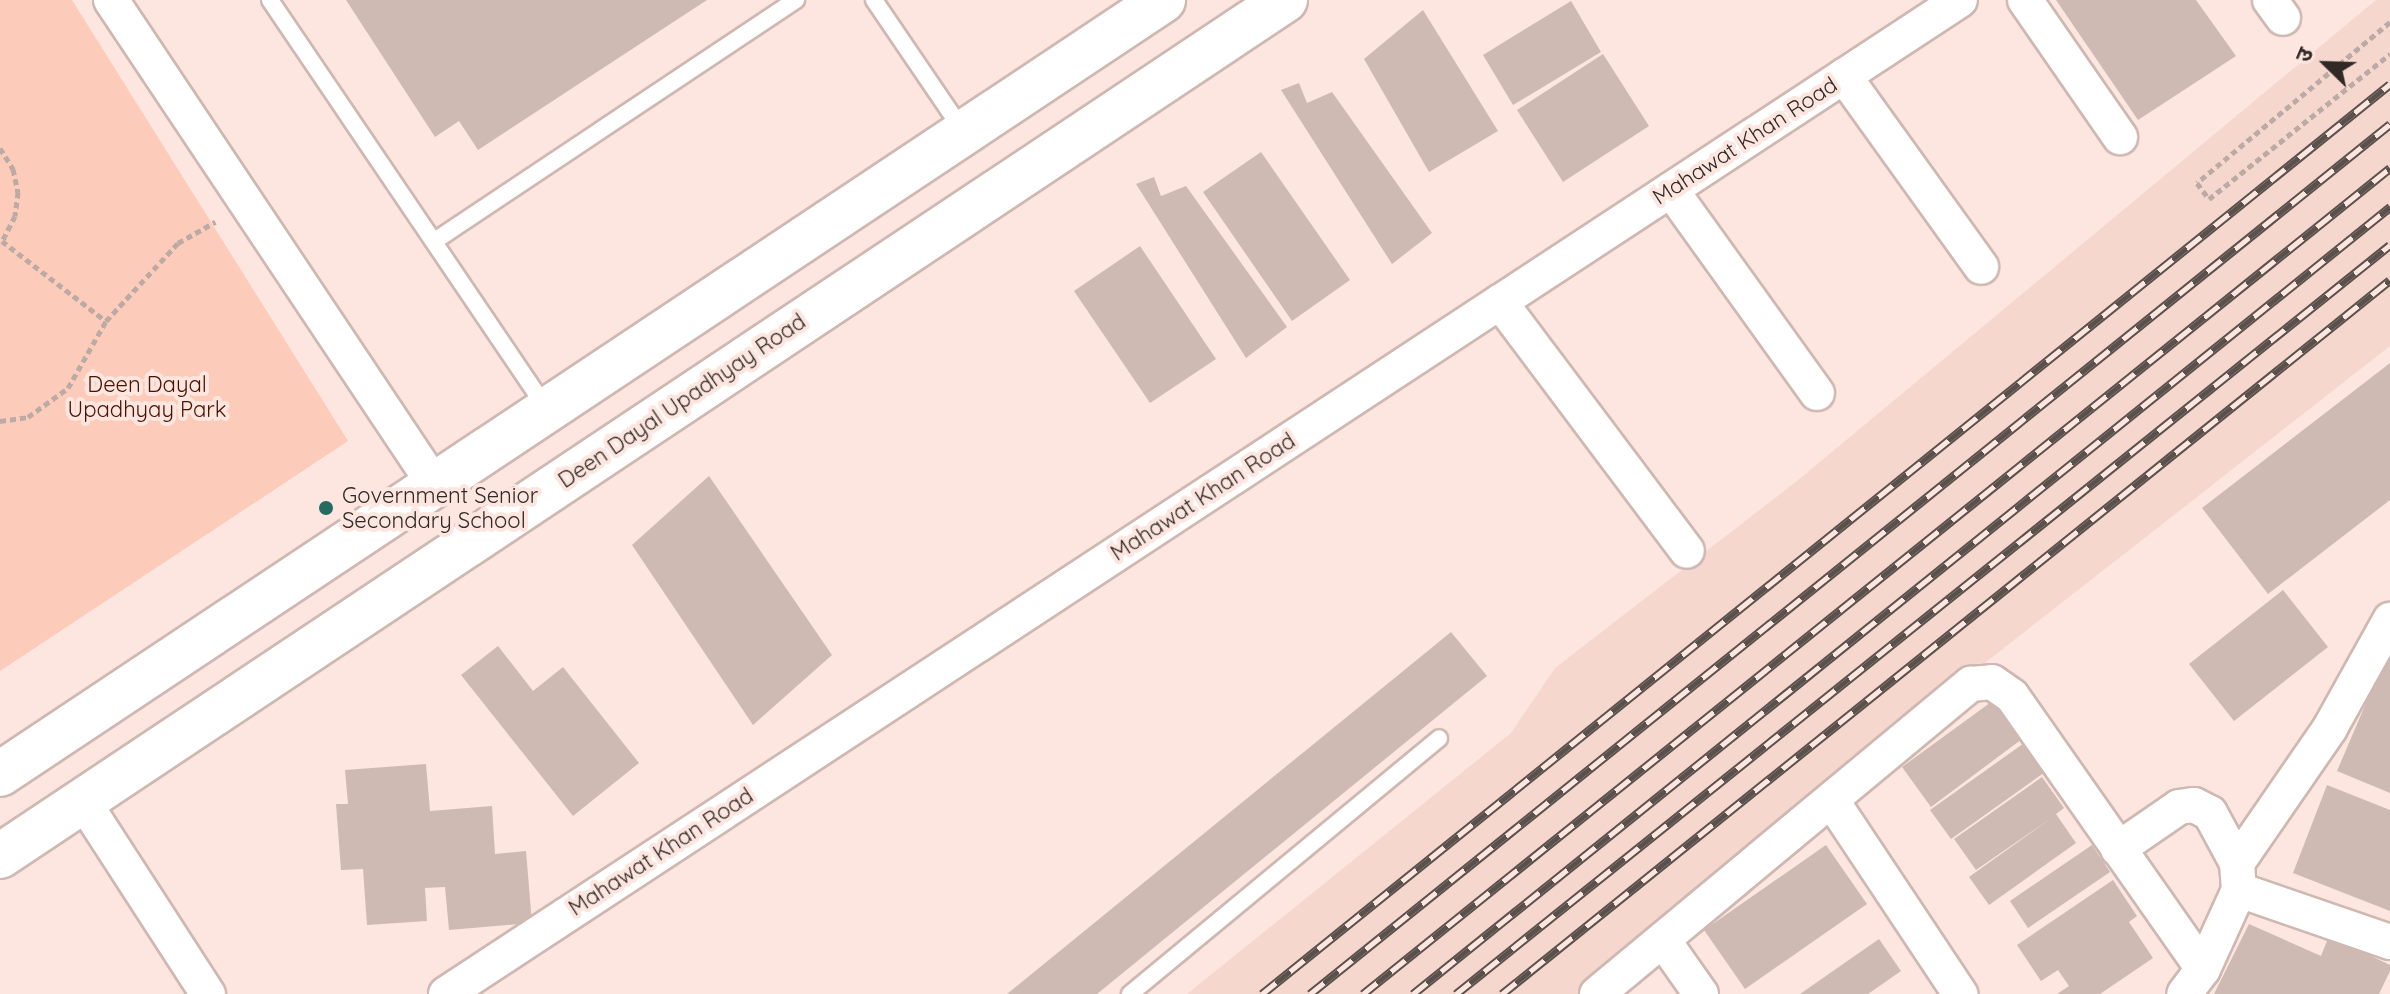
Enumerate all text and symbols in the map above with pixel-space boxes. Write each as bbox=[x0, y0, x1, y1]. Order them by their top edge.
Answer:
north arrow bbox=[2286, 24, 2366, 104]
text: उ bbox=[2289, 43, 2319, 66]
street label: Mahawat Khan Road bbox=[1648, 71, 1842, 211]
street label: Deen Dayal Upadhyay Road bbox=[553, 308, 811, 494]
park label: Deen Dayal Upadhyay Park bbox=[68, 371, 226, 422]
street label: Mahawat Khan Road bbox=[1106, 427, 1300, 567]
place label: Government Senior Secondary School bbox=[342, 482, 538, 534]
marker: Government Senior Secondary School bbox=[317, 499, 335, 517]
street label: Mahawat Khan Road bbox=[564, 782, 758, 922]

